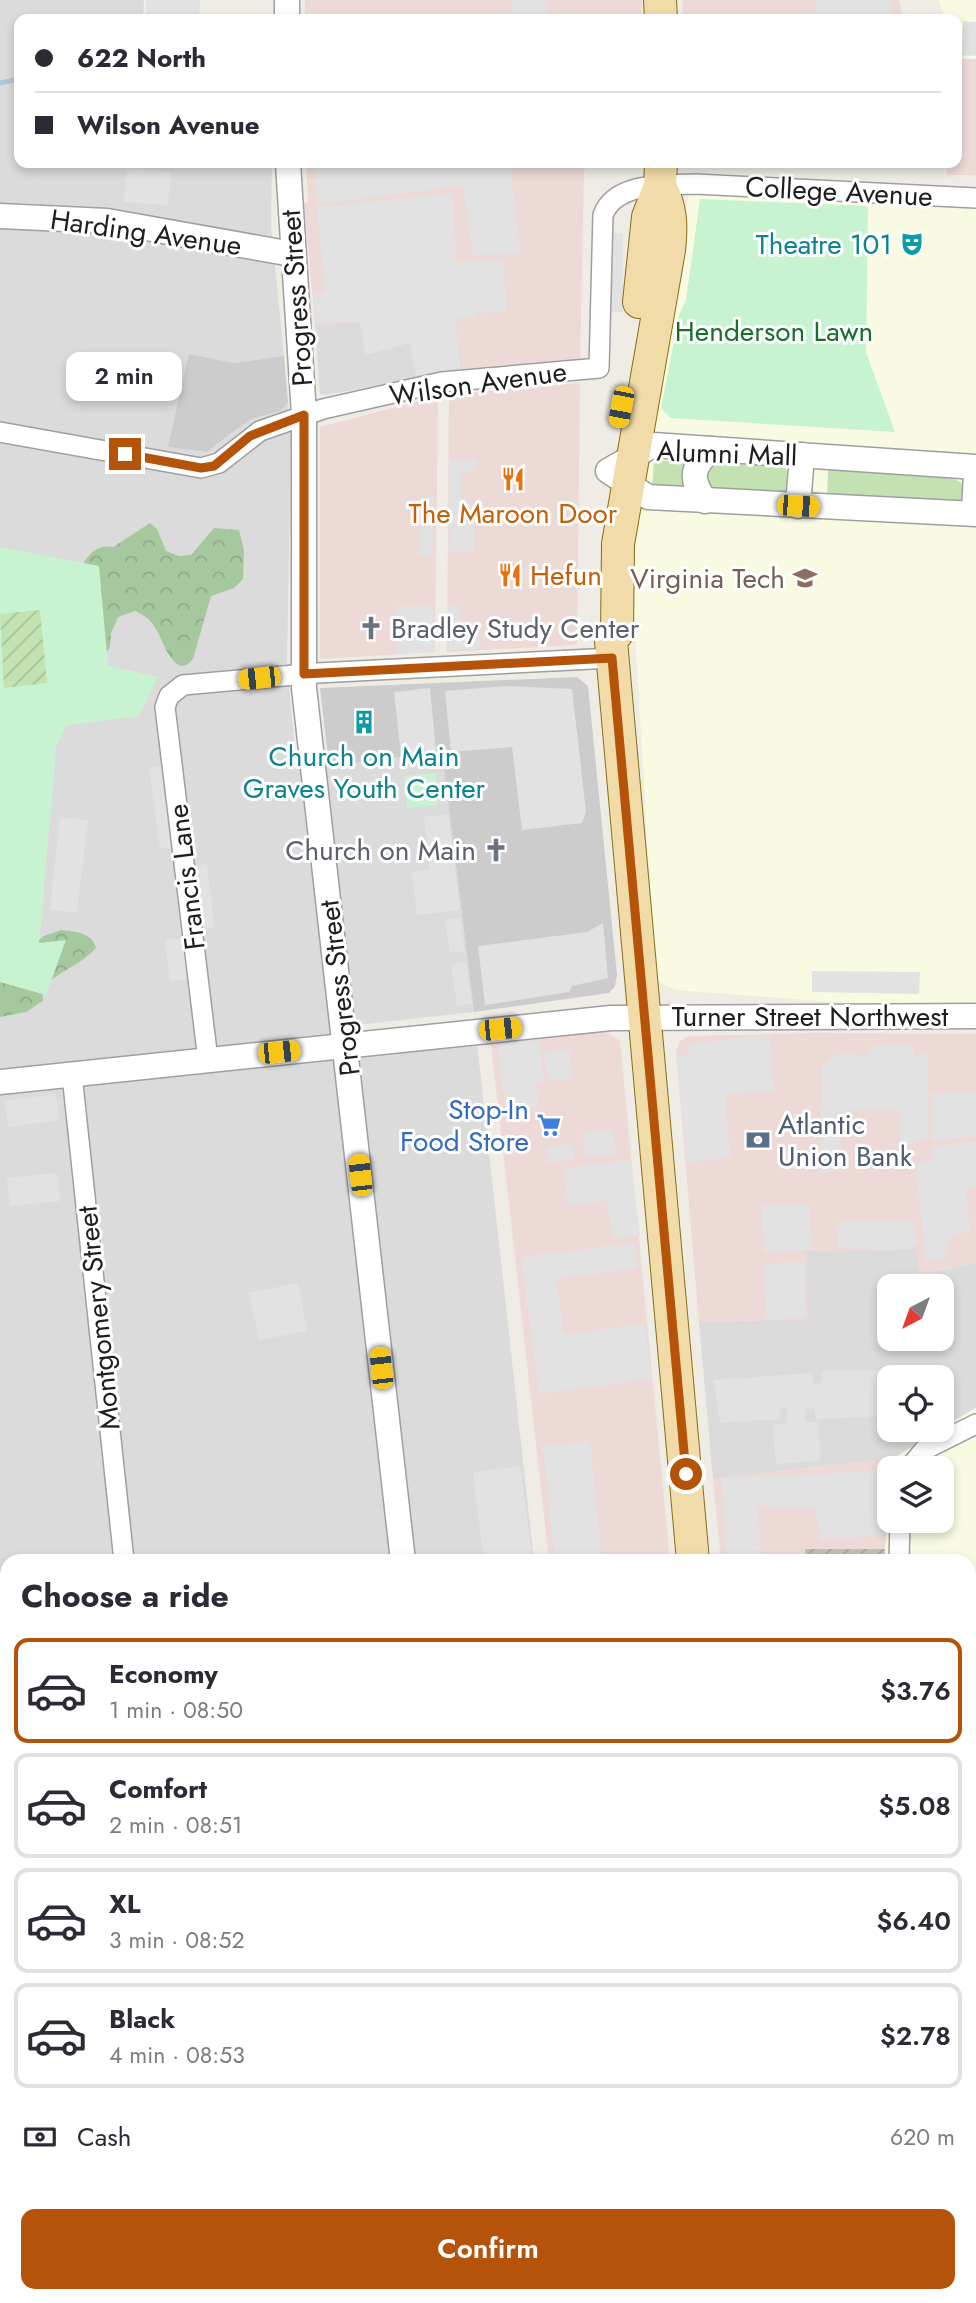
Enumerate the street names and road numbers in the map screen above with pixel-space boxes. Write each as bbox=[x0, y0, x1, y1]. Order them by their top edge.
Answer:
street label: College Avenue bbox=[744, 166, 934, 217]
street label: Harding Avenue bbox=[48, 199, 244, 266]
street label: Progress Street bbox=[270, 208, 323, 387]
street label: Wilson Avenue bbox=[387, 351, 569, 416]
street label: Alumni Mall bbox=[656, 431, 798, 476]
street label: Francis Lane bbox=[157, 802, 216, 952]
street label: Progress Street bbox=[308, 898, 371, 1078]
street label: Turner Street Northwest bbox=[672, 996, 948, 1037]
street label: Montgomery Street bbox=[66, 1204, 131, 1432]

